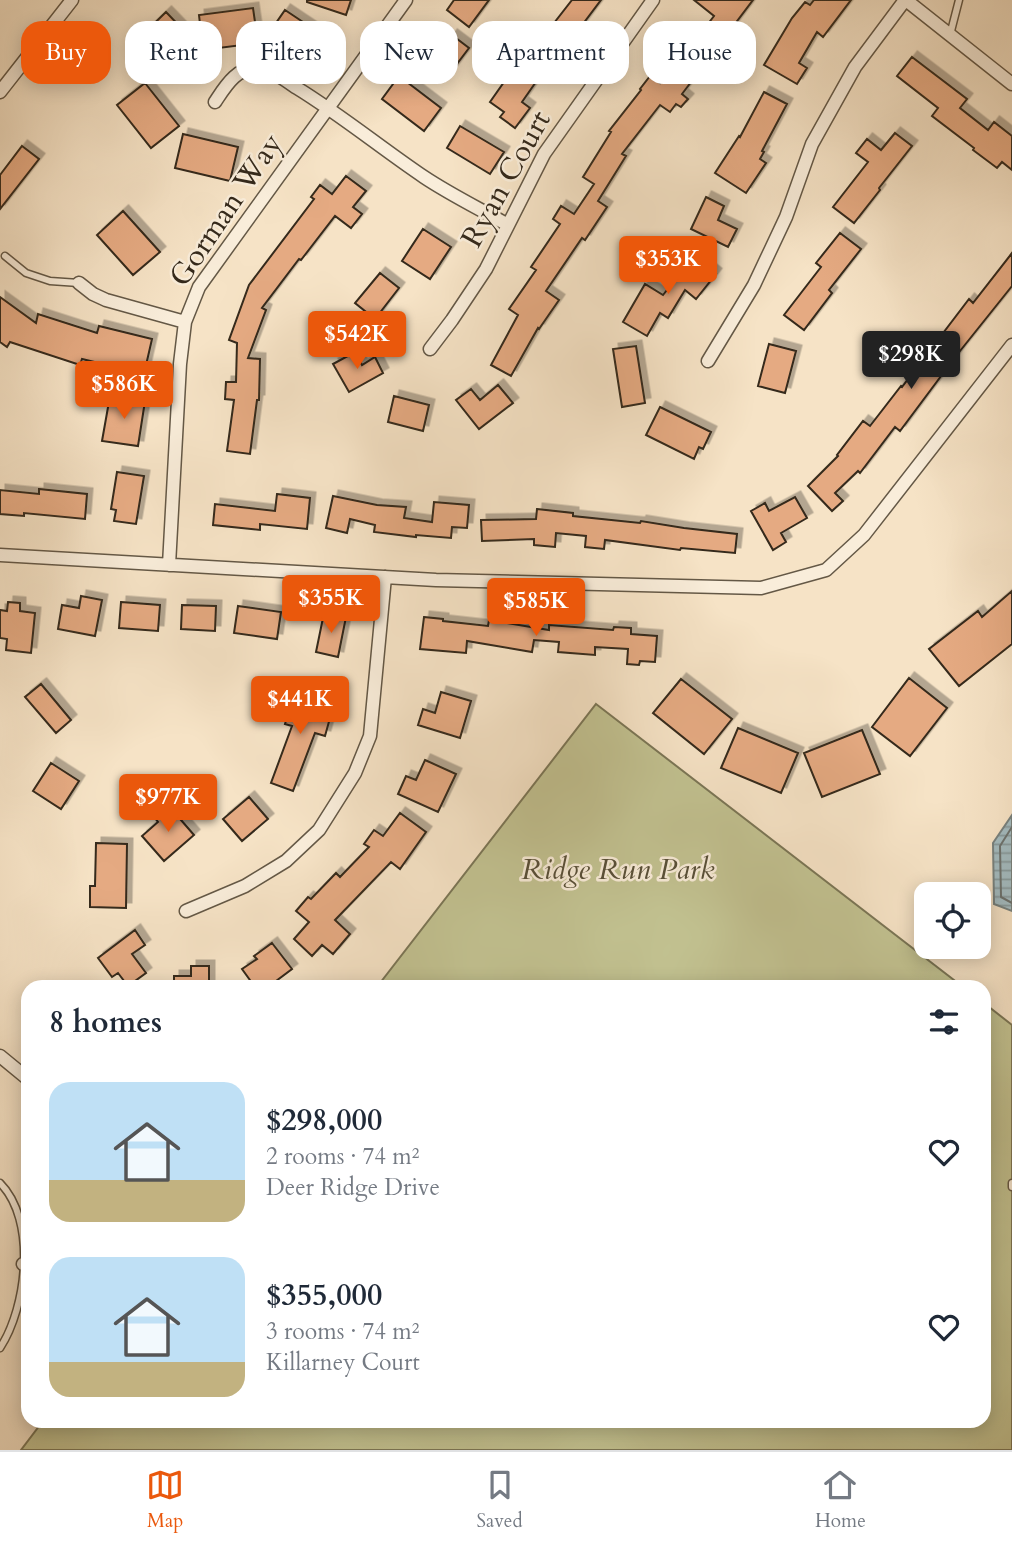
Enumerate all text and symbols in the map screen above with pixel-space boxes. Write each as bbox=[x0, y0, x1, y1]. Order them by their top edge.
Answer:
chip: Buy bbox=[21, 21, 111, 84]
chip: Rent bbox=[125, 21, 222, 84]
chip: Filters bbox=[236, 21, 346, 84]
chip: New bbox=[360, 21, 458, 84]
chip: Apartment bbox=[472, 21, 629, 84]
chip: House bbox=[643, 21, 756, 84]
street label: Ryan Court bbox=[452, 103, 561, 255]
street label: Gorman Way bbox=[160, 125, 292, 295]
pin: $353K bbox=[619, 236, 717, 296]
text: $353K bbox=[635, 243, 701, 274]
pin: $542K bbox=[308, 312, 406, 371]
text: $542K bbox=[324, 318, 390, 349]
pin: $298K bbox=[862, 332, 960, 391]
text: $298K bbox=[878, 338, 944, 369]
pin: $586K bbox=[75, 362, 173, 421]
text: $586K bbox=[91, 368, 157, 399]
pin: $355K bbox=[282, 576, 380, 635]
pin: $585K bbox=[487, 578, 585, 638]
text: $355K bbox=[298, 582, 364, 613]
text: $585K bbox=[503, 585, 569, 616]
pin: $441K bbox=[251, 676, 349, 736]
text: $441K bbox=[267, 683, 333, 714]
pin: $977K bbox=[119, 774, 217, 834]
text: $977K bbox=[135, 781, 201, 812]
park label: Ridge Run Park bbox=[521, 849, 715, 890]
map controls bbox=[914, 882, 991, 959]
button: locate bbox=[914, 882, 991, 959]
text: 8 homes bbox=[49, 1002, 162, 1043]
icon: filters bbox=[925, 1003, 963, 1041]
text: $298,000 bbox=[266, 1100, 382, 1141]
icon: home bbox=[105, 1110, 189, 1194]
icon: heart bbox=[925, 1133, 963, 1171]
text: 2 rooms · 74 m² bbox=[266, 1141, 419, 1172]
text: Deer Ridge Drive bbox=[266, 1172, 440, 1203]
text: $355,000 bbox=[266, 1275, 382, 1316]
icon: home bbox=[105, 1285, 189, 1369]
icon: heart bbox=[925, 1308, 963, 1346]
text: 3 rooms · 74 m² bbox=[266, 1316, 419, 1347]
text: Killarney Court bbox=[266, 1347, 420, 1378]
tab: Map bbox=[146, 1466, 184, 1534]
tab: Saved bbox=[477, 1466, 523, 1534]
tab: Home bbox=[815, 1466, 866, 1534]

